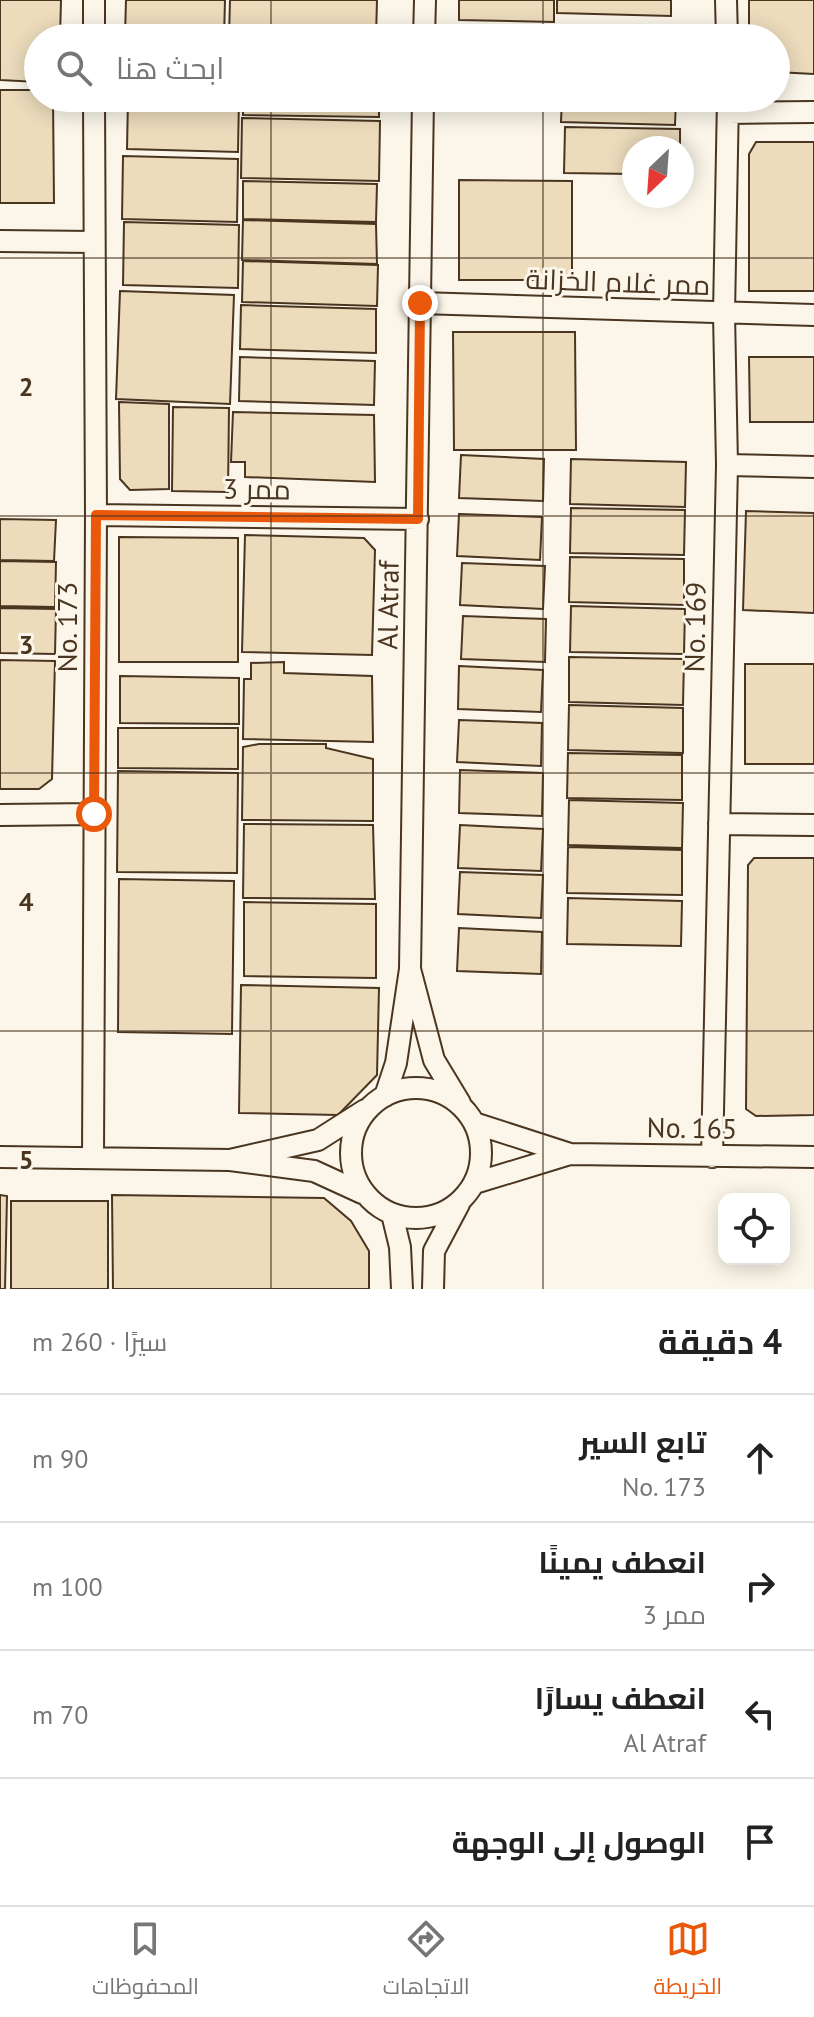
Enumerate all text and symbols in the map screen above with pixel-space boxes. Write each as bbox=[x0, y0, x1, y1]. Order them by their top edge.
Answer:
search box bbox=[24, 24, 790, 112]
icon: search bbox=[52, 46, 96, 90]
text: ابحث هنا bbox=[116, 48, 224, 87]
north arrow bbox=[622, 136, 694, 208]
street label: ممر غلام الخزانة bbox=[525, 260, 711, 305]
route end bbox=[402, 285, 438, 321]
text: 2 bbox=[19, 370, 33, 403]
street label: ممر 3 bbox=[223, 469, 291, 508]
street label: Al Atraf bbox=[368, 559, 407, 650]
street label: No. 169 bbox=[675, 581, 714, 673]
street label: No. 173 bbox=[48, 582, 85, 672]
text: 3 bbox=[19, 628, 33, 661]
route start bbox=[76, 796, 112, 832]
text: 4 bbox=[19, 885, 34, 918]
street label: No. 165 bbox=[646, 1108, 738, 1147]
text: 5 bbox=[19, 1143, 33, 1176]
map controls bbox=[718, 1193, 790, 1265]
button: locate bbox=[718, 1193, 790, 1265]
text: 4 دقيقة bbox=[658, 1319, 782, 1363]
text: سيرًا · 260 m bbox=[32, 1325, 167, 1358]
text: تابع السير bbox=[579, 1422, 706, 1461]
icon: ahead bbox=[738, 1436, 782, 1480]
text: 90 m bbox=[32, 1442, 88, 1475]
text: No. 173 bbox=[622, 1470, 706, 1503]
text: انعطف يمينًا bbox=[538, 1542, 706, 1581]
icon: right bbox=[738, 1564, 782, 1608]
text: 100 m bbox=[32, 1570, 103, 1603]
text: ممر 3 bbox=[643, 1598, 706, 1631]
text: انعطف يسارًا bbox=[535, 1678, 706, 1717]
icon: left bbox=[738, 1692, 782, 1736]
text: 70 m bbox=[32, 1698, 88, 1731]
text: Al Atraf bbox=[623, 1726, 706, 1759]
icon: arrive bbox=[738, 1820, 782, 1864]
text: الوصول إلى الوجهة bbox=[452, 1822, 706, 1861]
tab: المحفوظات bbox=[92, 1917, 199, 2007]
tab: الاتجاهات bbox=[383, 1917, 470, 2007]
tab: الخريطة bbox=[653, 1917, 722, 2007]

